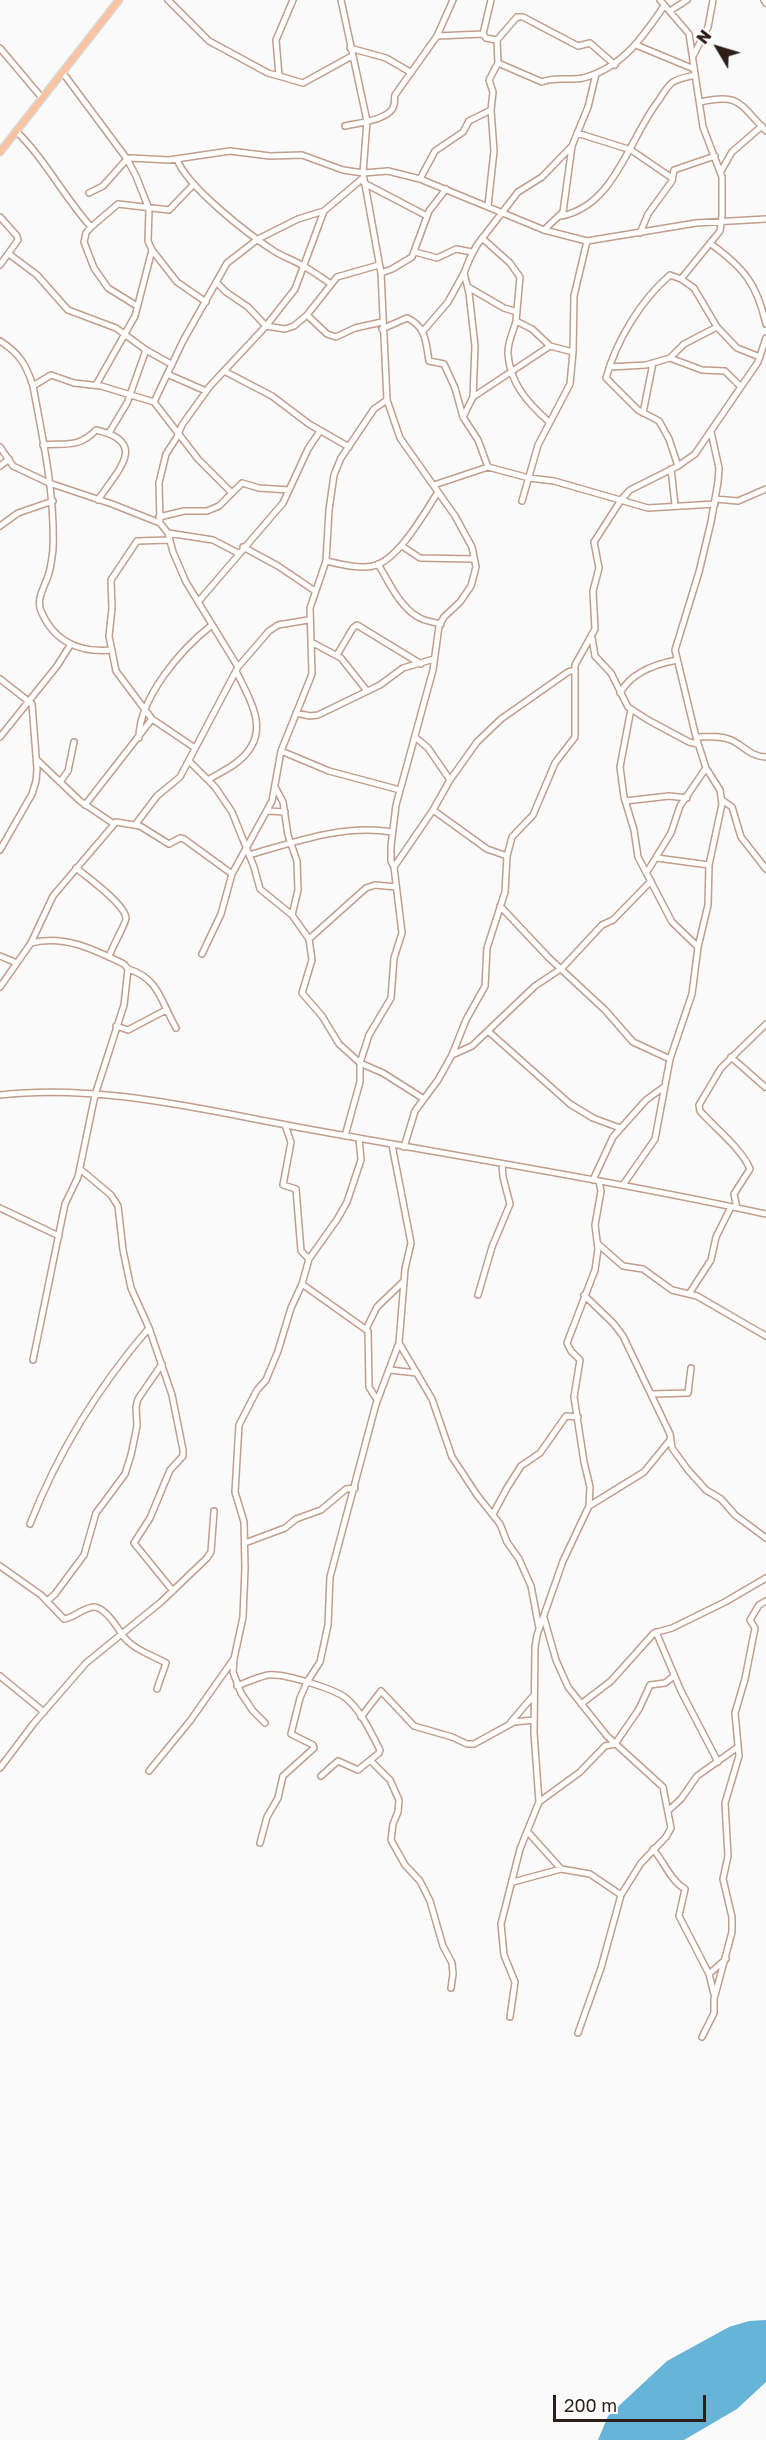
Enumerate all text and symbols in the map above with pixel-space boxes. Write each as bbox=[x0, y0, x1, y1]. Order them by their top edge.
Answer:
north arrow bbox=[688, 18, 748, 78]
text: N bbox=[692, 26, 715, 48]
scale bar bbox=[556, 2383, 709, 2421]
text: 200 m bbox=[564, 2394, 617, 2416]

